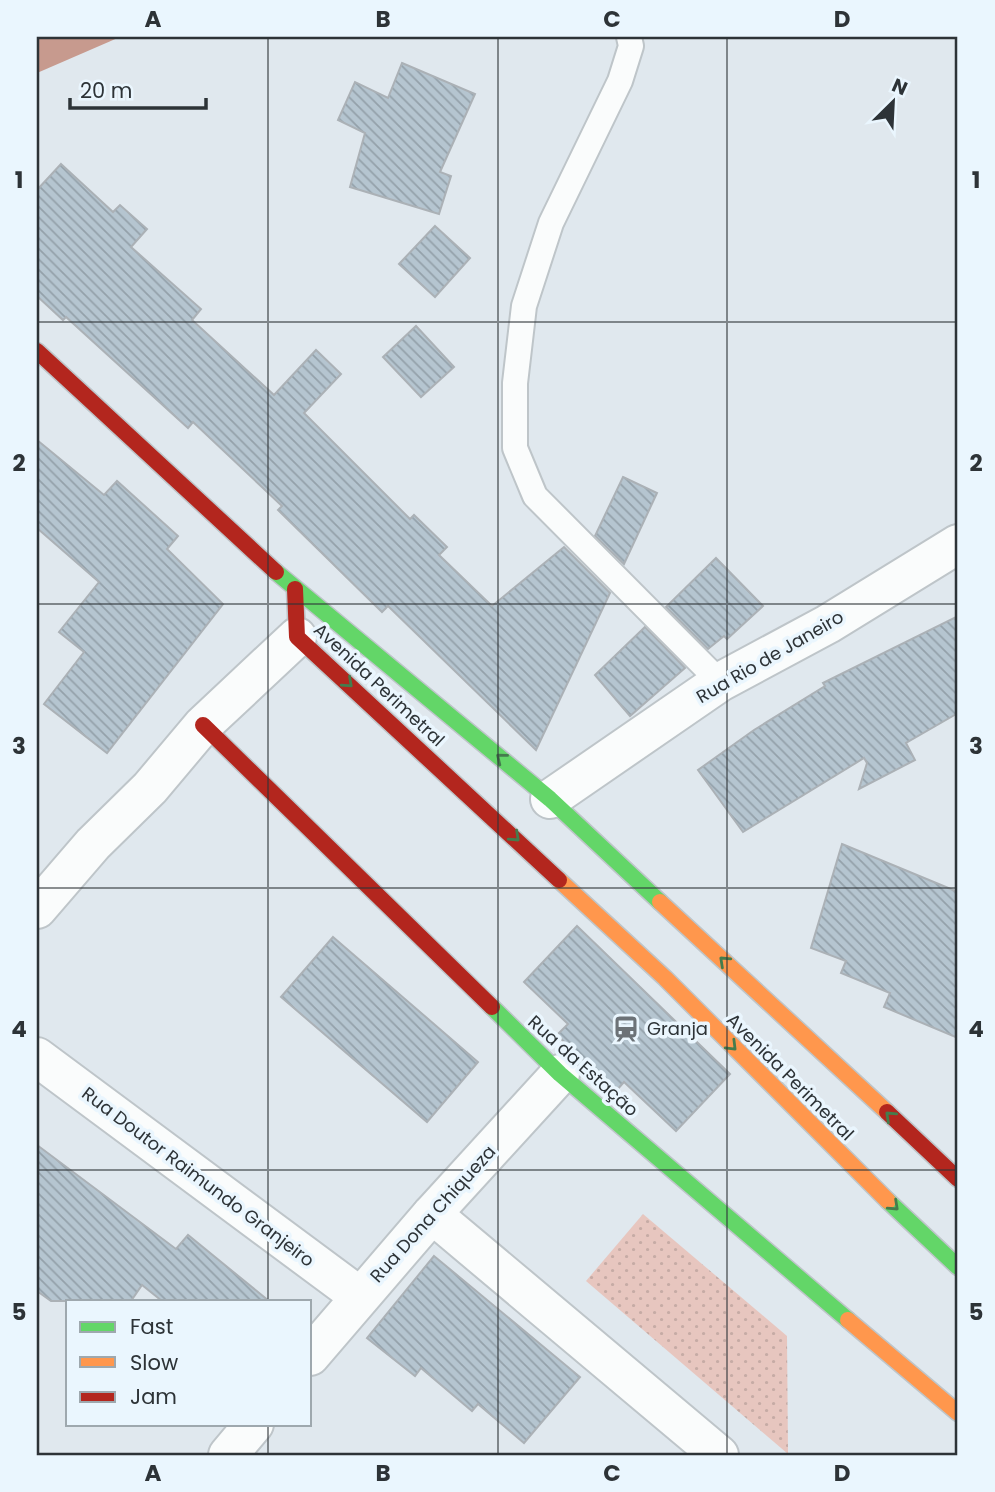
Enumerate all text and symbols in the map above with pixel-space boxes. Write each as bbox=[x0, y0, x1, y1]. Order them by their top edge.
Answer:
text: A bbox=[145, 3, 162, 35]
text: B bbox=[375, 3, 391, 35]
text: C bbox=[603, 3, 621, 35]
text: D bbox=[834, 3, 850, 35]
scale bar bbox=[70, 66, 206, 110]
north arrow bbox=[858, 66, 928, 136]
text: N bbox=[888, 72, 912, 102]
text: 20 m bbox=[80, 76, 133, 105]
text: 1 bbox=[15, 164, 23, 196]
text: 1 bbox=[972, 164, 980, 196]
text: 2 bbox=[12, 447, 26, 479]
text: 2 bbox=[969, 447, 983, 479]
street label: Rua Rio de Janeiro bbox=[691, 604, 848, 709]
street label: Avenida Perimetral bbox=[308, 617, 450, 752]
one-way arrow bbox=[340, 675, 353, 687]
text: 3 bbox=[12, 730, 26, 762]
text: 3 bbox=[969, 730, 983, 762]
one-way arrow bbox=[497, 754, 509, 767]
one-way arrow bbox=[507, 829, 520, 841]
one-way arrow bbox=[719, 957, 732, 969]
street label: Avenida Perimetral bbox=[721, 1007, 860, 1146]
street label: Rua da Estação bbox=[523, 1009, 644, 1122]
text: 4 bbox=[11, 1013, 27, 1045]
text: 4 bbox=[968, 1013, 984, 1045]
station icon: Granja bbox=[611, 1014, 641, 1044]
place label: Granja bbox=[647, 1016, 708, 1041]
one-way arrow bbox=[724, 1037, 737, 1050]
street label: Rua Doutor Raimundo Granjeiro bbox=[77, 1081, 320, 1272]
one-way arrow bbox=[885, 1112, 898, 1124]
street label: Rua Dona Chiqueza bbox=[364, 1139, 501, 1288]
one-way arrow bbox=[886, 1198, 899, 1210]
text: 5 bbox=[12, 1296, 26, 1328]
text: 5 bbox=[969, 1296, 983, 1328]
legend bbox=[66, 1300, 312, 1426]
text: Fast bbox=[130, 1312, 173, 1341]
text: Slow bbox=[130, 1348, 178, 1377]
text: Jam bbox=[130, 1382, 177, 1411]
text: A bbox=[145, 1457, 162, 1489]
text: B bbox=[375, 1457, 391, 1489]
text: C bbox=[603, 1457, 621, 1489]
text: D bbox=[834, 1457, 850, 1489]

